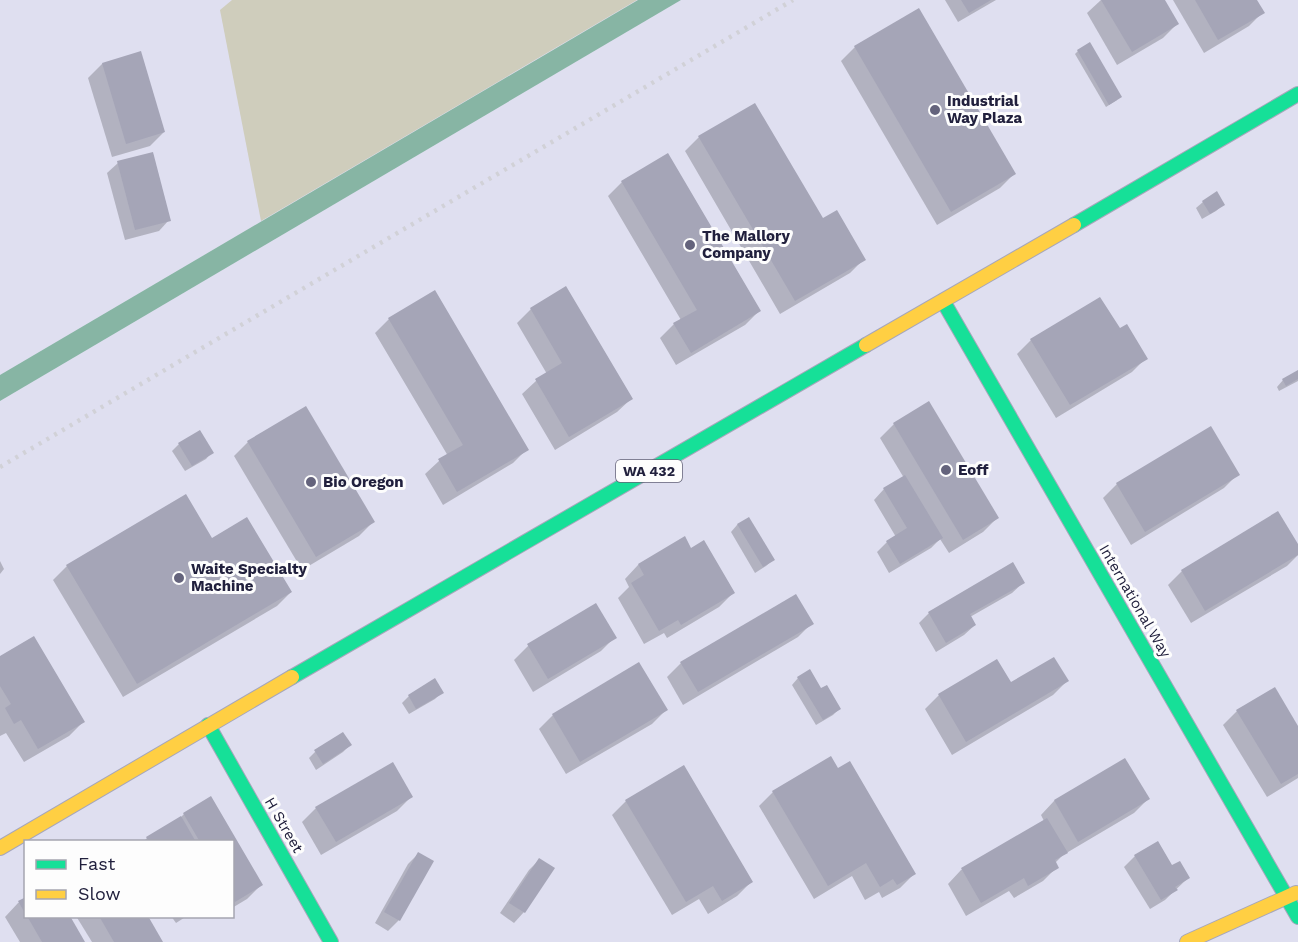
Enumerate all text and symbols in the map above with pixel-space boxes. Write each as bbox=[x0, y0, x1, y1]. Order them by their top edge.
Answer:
place label: Industrial Way Plaza bbox=[947, 92, 1022, 127]
marker: Industrial Way Plaza bbox=[928, 103, 942, 117]
place label: The Mallory Company bbox=[702, 227, 790, 262]
marker: The Mallory Company bbox=[683, 238, 697, 252]
road number: WA 432 bbox=[616, 460, 682, 482]
place label: Eoff bbox=[958, 461, 989, 479]
marker: Eoff bbox=[939, 463, 953, 477]
place label: Bio Oregon bbox=[323, 473, 404, 491]
marker: Bio Oregon bbox=[304, 475, 318, 489]
street label: International Way bbox=[1095, 541, 1175, 661]
place label: Waite Specialty Machine bbox=[191, 560, 307, 595]
marker: Waite Specialty Machine bbox=[172, 571, 186, 585]
street label: H Street bbox=[261, 794, 307, 857]
legend bbox=[24, 840, 234, 918]
text: Fast bbox=[78, 853, 116, 874]
text: Slow bbox=[78, 883, 121, 904]

